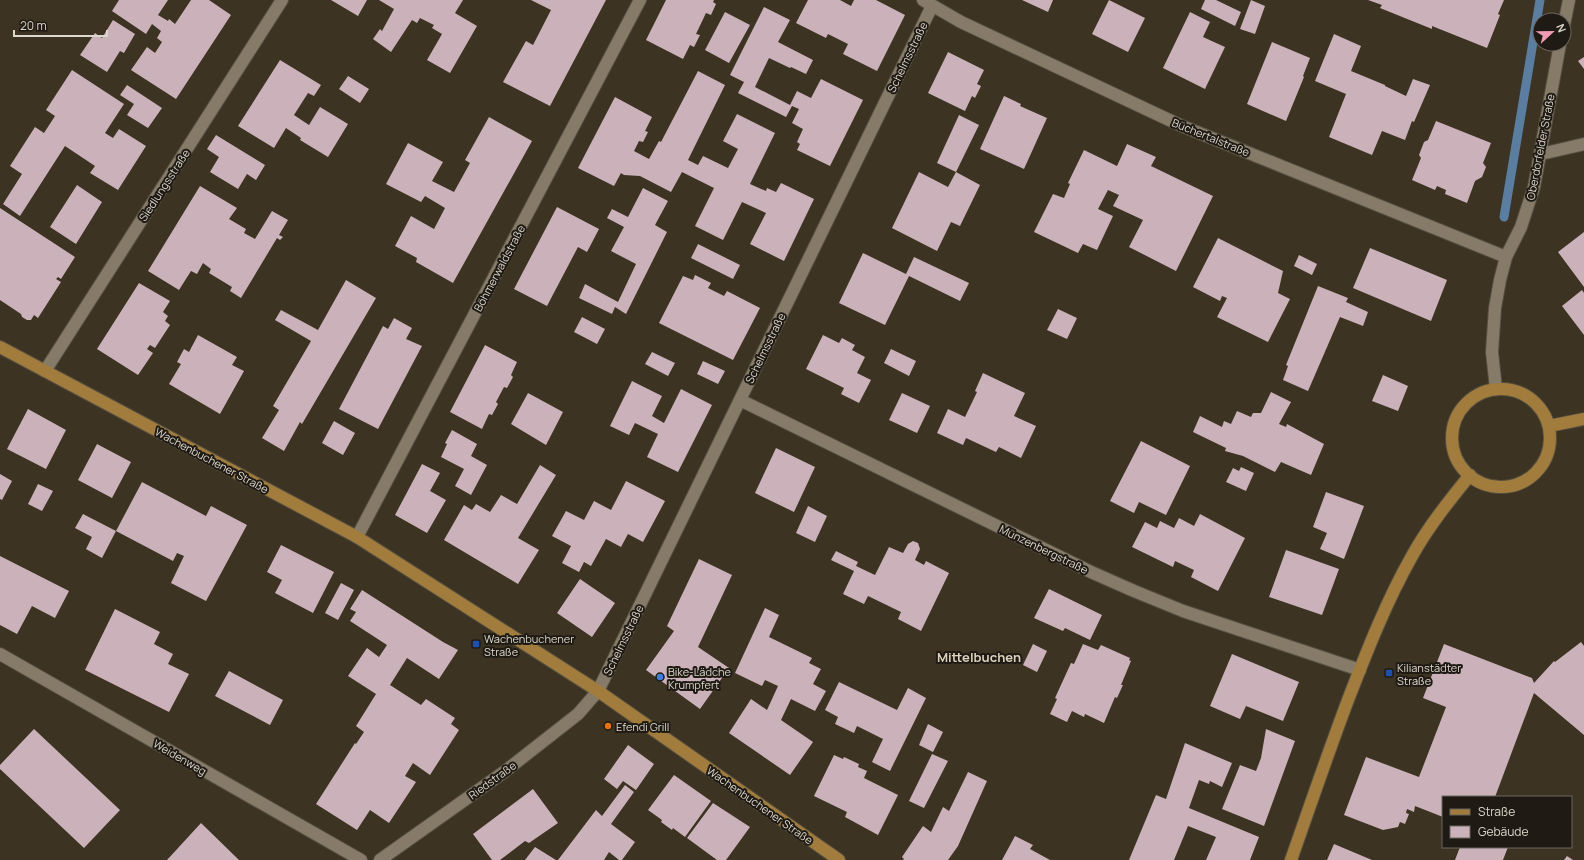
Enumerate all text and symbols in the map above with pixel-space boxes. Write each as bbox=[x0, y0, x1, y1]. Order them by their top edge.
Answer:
scale bar bbox=[14, 12, 107, 38]
north arrow bbox=[1532, 12, 1572, 52]
text: 20 m bbox=[20, 17, 47, 34]
street label: Schelmsstraße bbox=[883, 19, 931, 95]
text: N bbox=[1553, 22, 1570, 35]
street label: Oberdorfelder Straße bbox=[1522, 92, 1558, 201]
street label: Büchertalstraße bbox=[1170, 115, 1253, 160]
street label: Siedlungsstraße bbox=[135, 146, 193, 224]
street label: Böhmerwaldstraße bbox=[470, 222, 528, 314]
street label: Schelmsstraße bbox=[741, 310, 789, 386]
street label: Wachenbuchener Straße bbox=[153, 424, 272, 497]
street label: Münzenbergstraße bbox=[997, 521, 1091, 577]
street label: Schelmsstraße bbox=[599, 602, 647, 678]
place label: Wachenbuchener Straße bbox=[484, 631, 574, 659]
marker: Wachenbuchener Straße bbox=[471, 639, 481, 649]
district label: Mittelbuchen bbox=[937, 648, 1021, 666]
place label: Kilianstädter Straße bbox=[1397, 660, 1461, 688]
place label: Bike-Lädche Krumpfert bbox=[668, 664, 732, 692]
marker: Kilianstädter Straße bbox=[1384, 668, 1394, 678]
marker: Bike-Lädche Krumpfert bbox=[655, 672, 665, 682]
place label: Efendi Grill bbox=[616, 719, 669, 734]
marker: Efendi Grill bbox=[603, 721, 613, 731]
street label: Weidenweg bbox=[151, 736, 209, 778]
street label: Riedstraße bbox=[465, 757, 519, 802]
street label: Wachenbuchener Straße bbox=[704, 763, 817, 848]
legend bbox=[1442, 796, 1572, 848]
text: Straße bbox=[1478, 803, 1515, 820]
text: Gebäude bbox=[1478, 823, 1529, 840]

